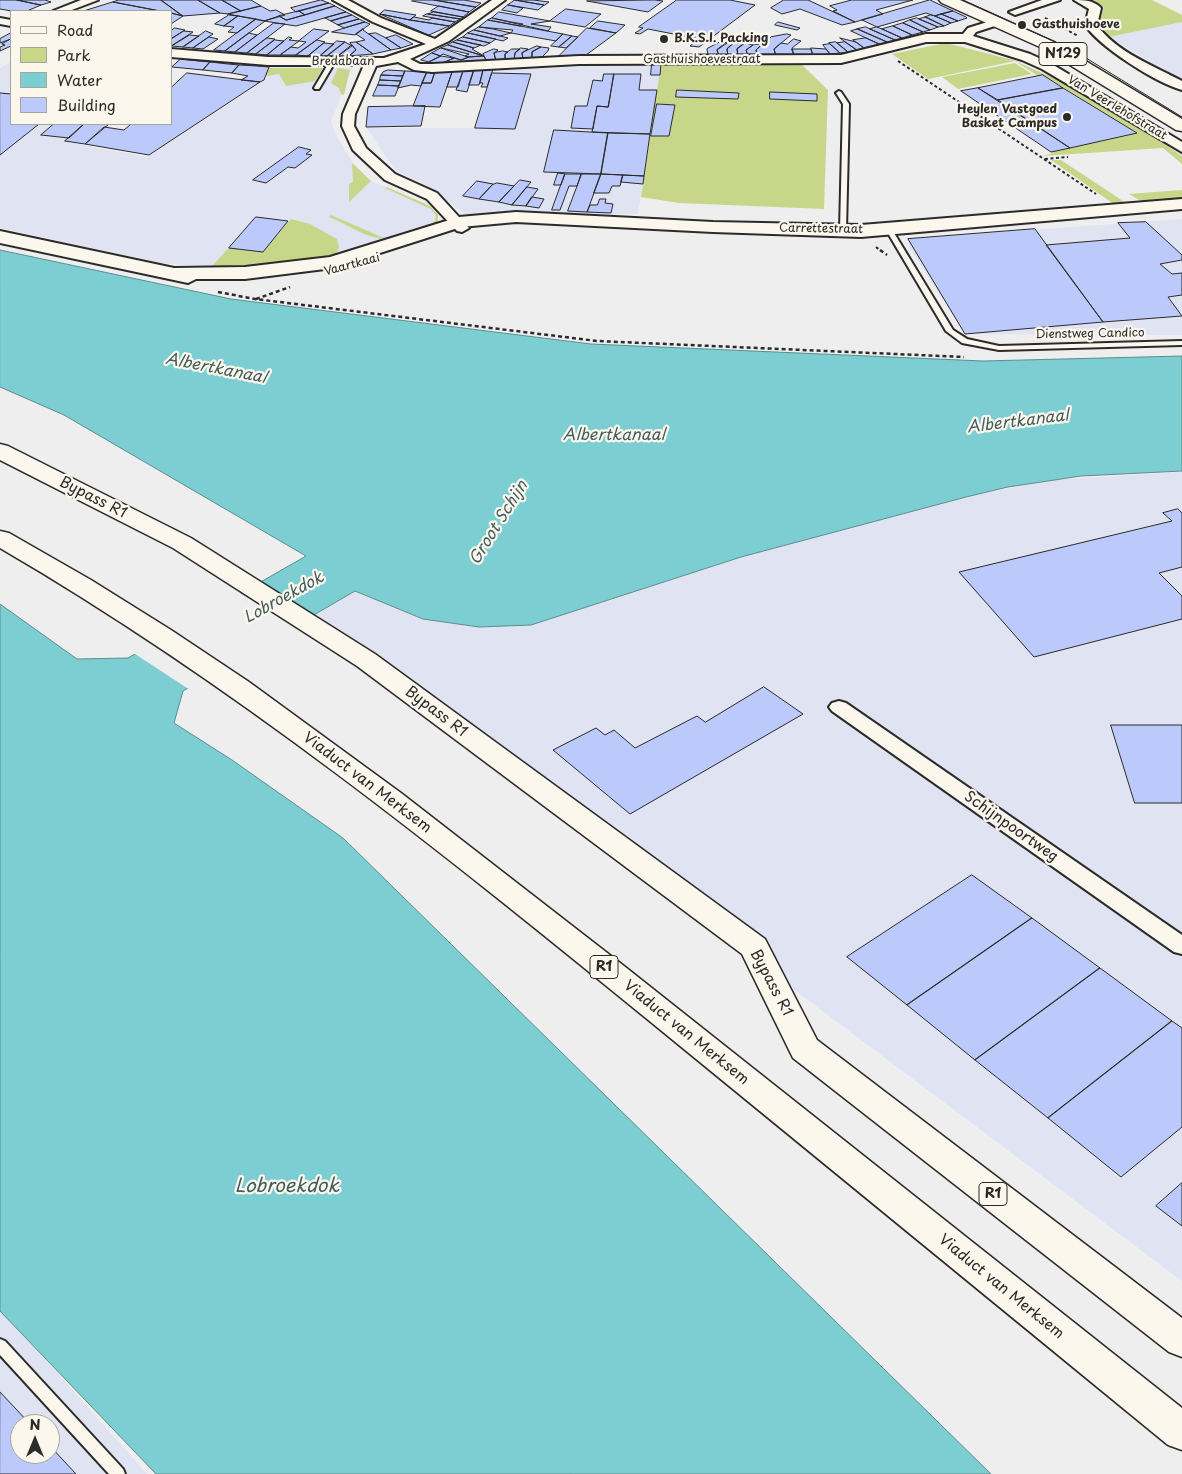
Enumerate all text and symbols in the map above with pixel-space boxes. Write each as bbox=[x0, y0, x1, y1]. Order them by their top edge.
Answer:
legend bbox=[10, 10, 172, 125]
text: Road bbox=[57, 18, 93, 41]
place label: Gasthuishoeve bbox=[1032, 18, 1120, 32]
marker: Gasthuishoeve bbox=[1016, 19, 1028, 31]
place label: B.K.S.I. Packing bbox=[674, 32, 768, 46]
marker: B.K.S.I. Packing bbox=[658, 33, 670, 45]
road number: N129 bbox=[1039, 42, 1087, 66]
text: Park bbox=[57, 43, 91, 66]
street label: Gasthuishoevestraat bbox=[643, 53, 761, 67]
street label: Bredabaan bbox=[312, 55, 374, 69]
text: Water bbox=[57, 68, 102, 91]
street label: Van Veerlehofstraat bbox=[1065, 73, 1169, 143]
text: Building bbox=[57, 93, 116, 116]
place label: Heylen Vastgoed Basket Campus bbox=[957, 103, 1057, 131]
marker: Heylen Vastgoed Basket Campus bbox=[1061, 111, 1073, 123]
street label: Carrettestraat bbox=[779, 221, 863, 237]
street label: Vaartkaai bbox=[322, 251, 382, 279]
street label: Dienstweg Candico bbox=[1035, 326, 1145, 342]
water label: Albertkanaal bbox=[164, 350, 268, 388]
water label: Albertkanaal bbox=[966, 406, 1070, 438]
water label: Albertkanaal bbox=[563, 426, 665, 446]
street label: Bypass R1 bbox=[56, 473, 130, 523]
water label: Groot Schijn bbox=[466, 478, 532, 568]
water label: Lobroekdok bbox=[241, 568, 327, 628]
street label: Bypass R1 bbox=[401, 683, 471, 741]
street label: Viaduct van Merksem bbox=[299, 729, 435, 837]
street label: Schijnpoortweg bbox=[960, 788, 1062, 866]
street label: Bypass R1 bbox=[746, 946, 796, 1020]
road number: R1 bbox=[590, 956, 618, 979]
street label: Viaduct van Merksem bbox=[620, 977, 752, 1089]
water label: Lobroekdok bbox=[235, 1176, 339, 1198]
road number: R1 bbox=[979, 1182, 1007, 1206]
street label: Viaduct van Merksem bbox=[935, 1231, 1067, 1343]
north arrow bbox=[10, 1414, 60, 1464]
text: N bbox=[29, 1414, 41, 1435]

